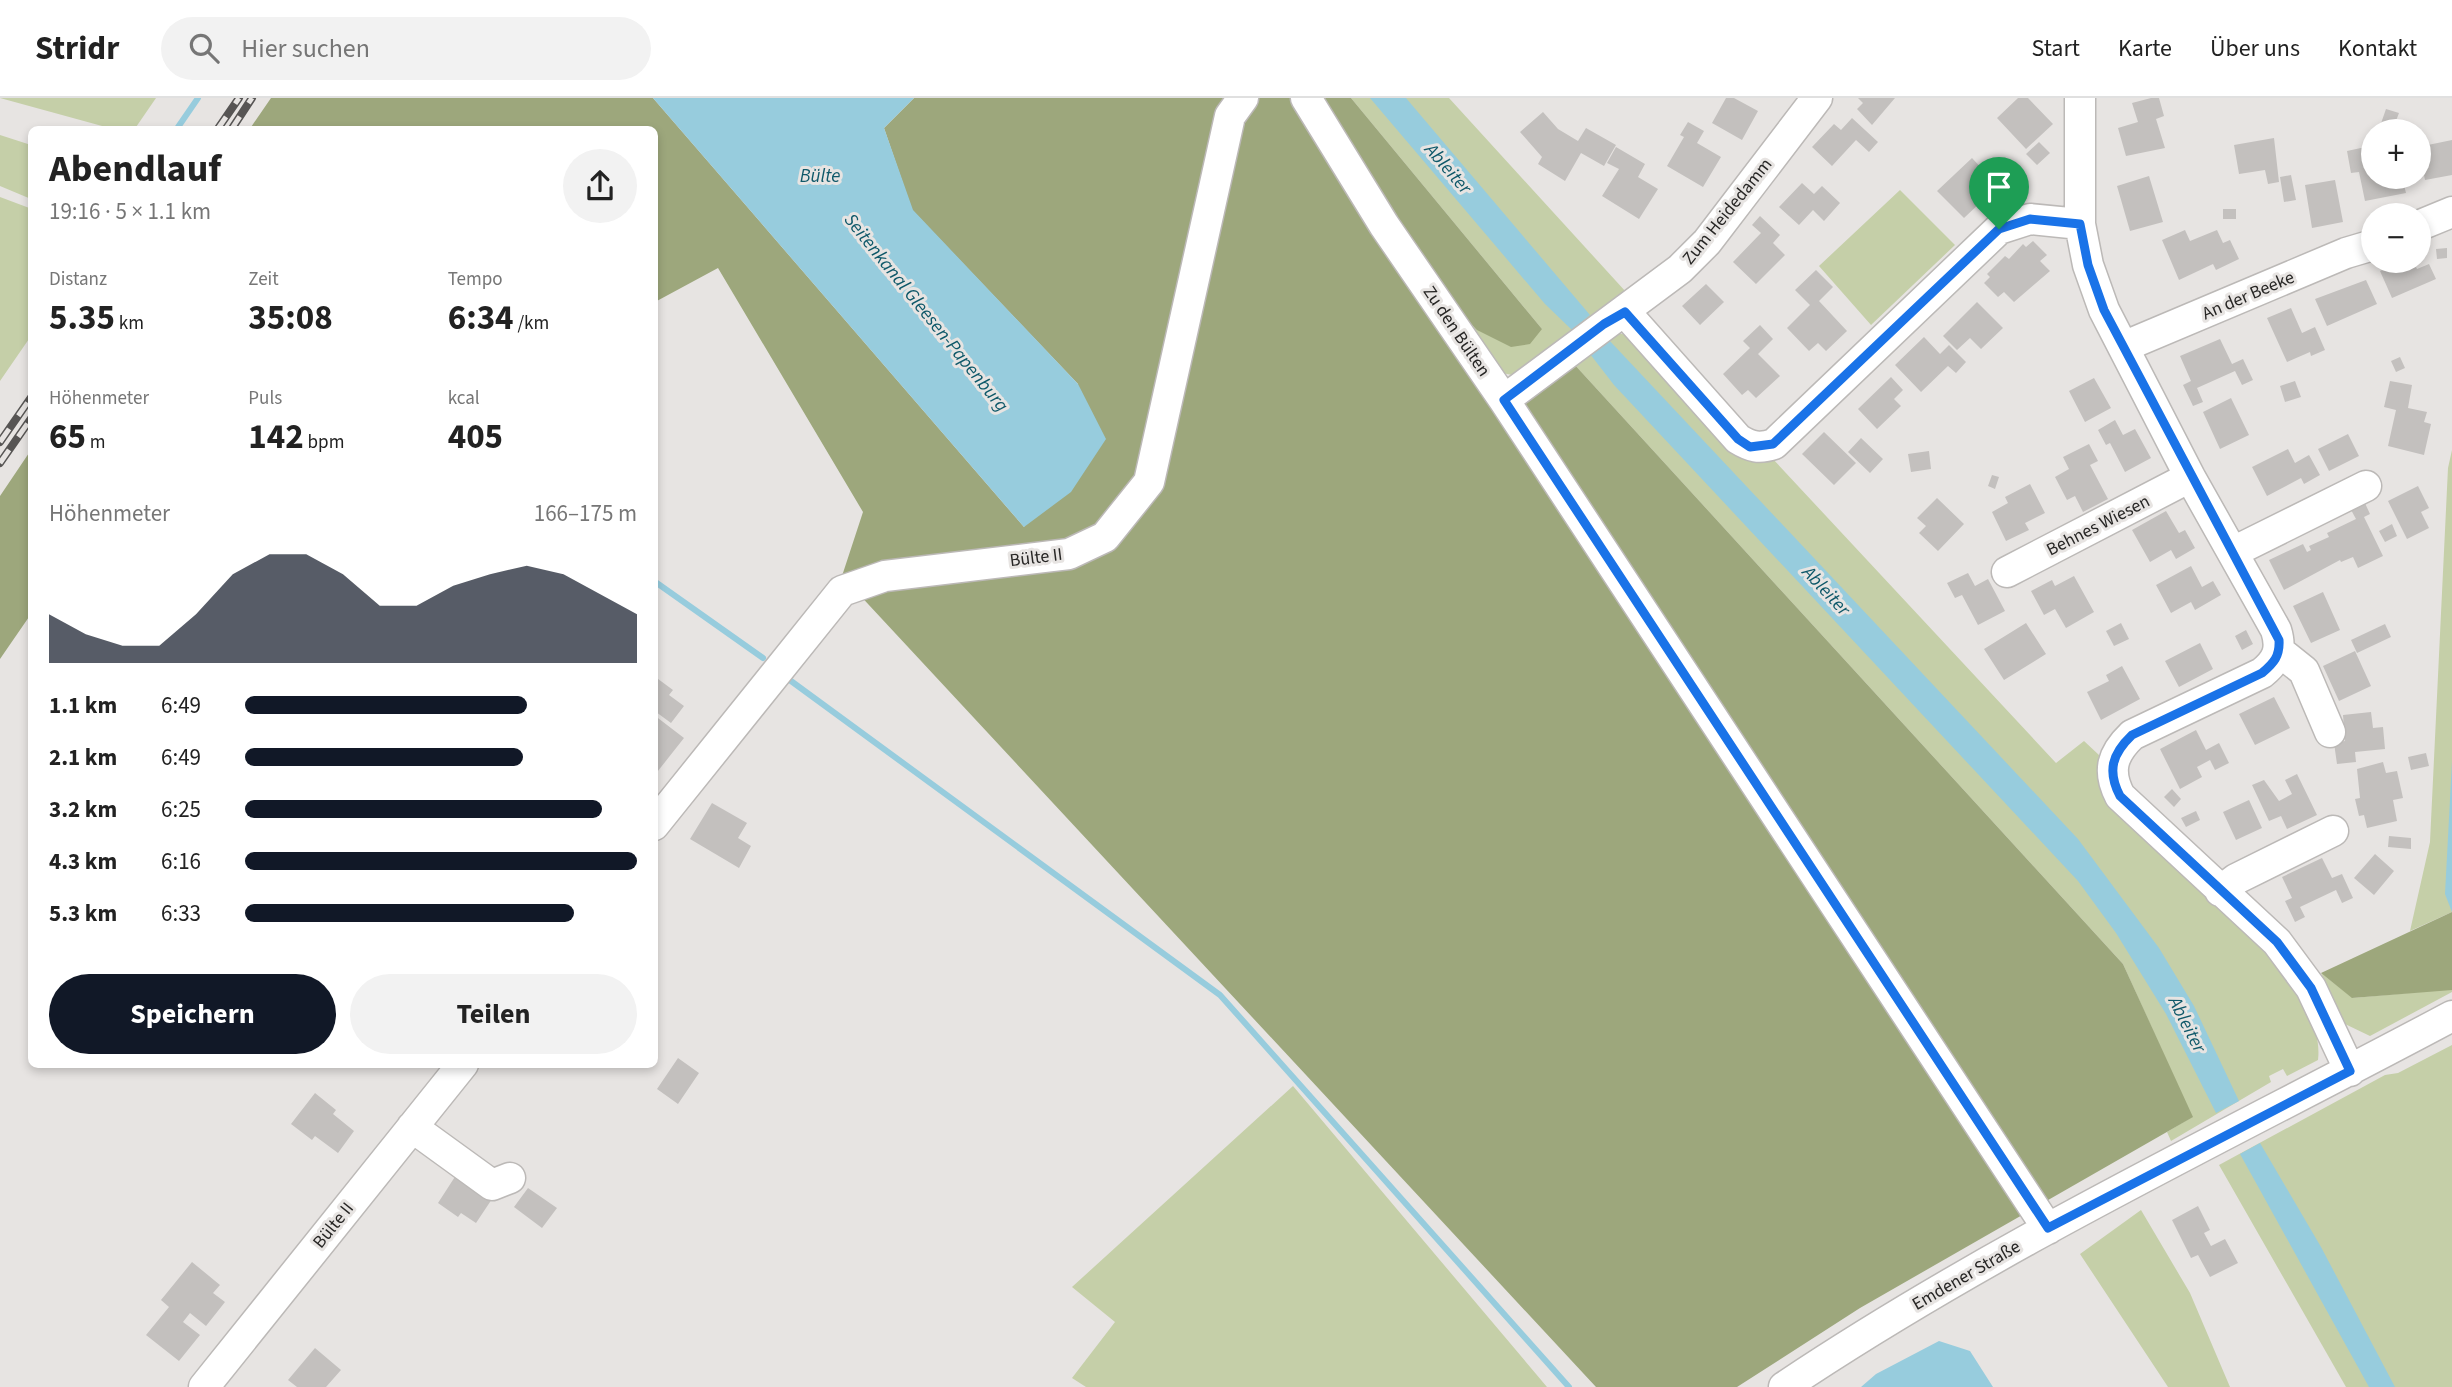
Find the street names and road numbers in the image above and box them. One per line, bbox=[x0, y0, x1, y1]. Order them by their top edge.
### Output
street label: Zum Heidedamm bbox=[1677, 153, 1778, 270]
street label: An der Beeke bbox=[2198, 265, 2298, 326]
street label: Zu den Bülten bbox=[1417, 281, 1496, 382]
street label: Behnes Wiesen bbox=[2042, 489, 2154, 562]
street label: Bülte II bbox=[1008, 542, 1064, 573]
street label: Bülte II bbox=[307, 1197, 360, 1254]
street label: Emdener Straße bbox=[1907, 1234, 2025, 1317]

